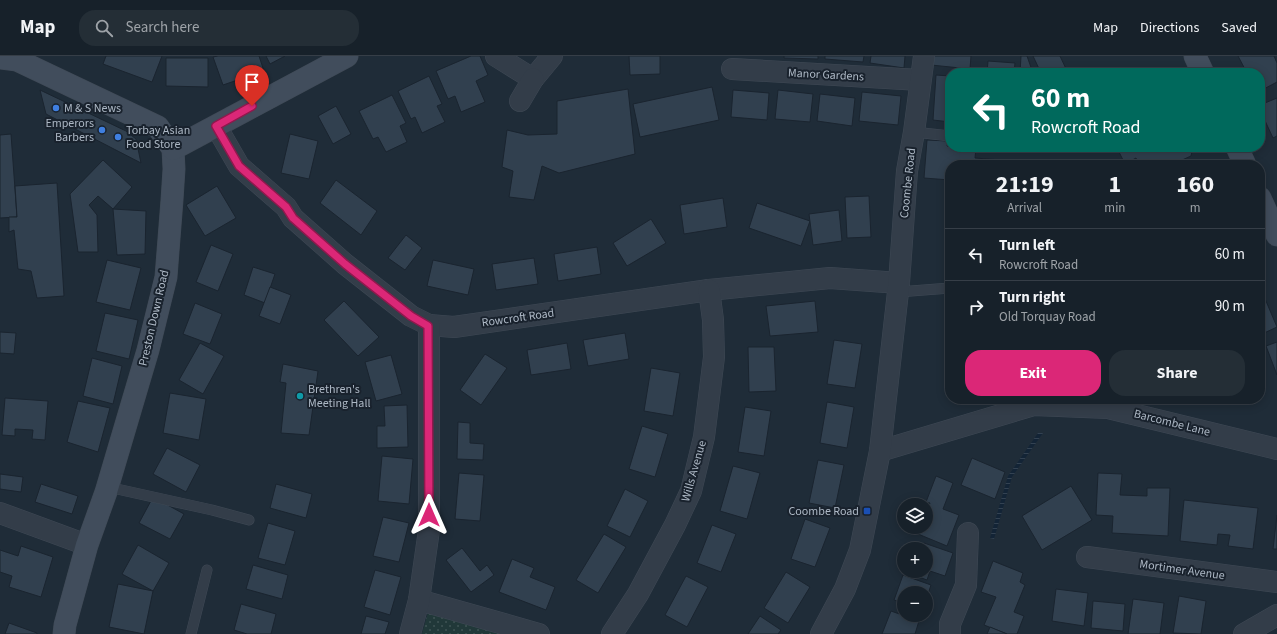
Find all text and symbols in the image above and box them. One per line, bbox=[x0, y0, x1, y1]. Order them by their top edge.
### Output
search box bbox=[79, 10, 359, 46]
text: Map bbox=[20, 14, 55, 41]
icon: search bbox=[93, 17, 115, 39]
text: Search here bbox=[125, 17, 199, 38]
text: Map bbox=[1093, 18, 1118, 38]
text: Directions bbox=[1140, 18, 1199, 38]
text: Saved bbox=[1221, 18, 1257, 38]
pin bbox=[235, 65, 269, 106]
street label: Manor Gardens bbox=[788, 65, 864, 85]
icon: arrive bbox=[241, 71, 263, 93]
text: 60 m bbox=[1031, 78, 1090, 118]
icon: left bbox=[965, 84, 1017, 136]
place label: M & S News bbox=[64, 100, 121, 117]
marker: M & S News bbox=[51, 103, 61, 113]
place label: Emperors Barbers bbox=[45, 115, 94, 146]
text: Rowcroft Road bbox=[1031, 115, 1141, 140]
place label: Torbay Asian Food Store bbox=[126, 122, 190, 153]
marker: Emperors Barbers bbox=[97, 125, 107, 135]
marker: Torbay Asian Food Store bbox=[113, 132, 123, 142]
street label: Coombe Road bbox=[896, 147, 920, 219]
text: 21:19 bbox=[996, 167, 1054, 202]
text: 1 bbox=[1109, 167, 1121, 202]
text: 160 bbox=[1176, 167, 1214, 202]
text: Arrival bbox=[1007, 199, 1042, 217]
text: min bbox=[1104, 199, 1125, 217]
text: m bbox=[1190, 199, 1201, 217]
text: Turn left bbox=[999, 235, 1055, 256]
icon: left bbox=[965, 244, 987, 266]
text: 60 m bbox=[1215, 244, 1245, 265]
text: Rowcroft Road bbox=[999, 256, 1078, 274]
street label: Preston Down Road bbox=[135, 268, 173, 368]
text: Turn right bbox=[999, 287, 1065, 308]
icon: right bbox=[965, 296, 987, 318]
text: 90 m bbox=[1215, 296, 1245, 317]
street label: Rowcroft Road bbox=[481, 305, 555, 331]
text: Old Torquay Road bbox=[999, 308, 1096, 326]
button: Exit bbox=[965, 350, 1101, 396]
button: Share bbox=[1109, 350, 1245, 396]
place label: Brethren's Meeting Hall bbox=[308, 381, 371, 412]
marker: Brethren's Meeting Hall bbox=[295, 391, 305, 401]
street label: Barcombe Lane bbox=[1132, 405, 1212, 441]
street label: Wills Avenue bbox=[677, 438, 711, 504]
position arrow bbox=[408, 494, 450, 536]
map controls bbox=[897, 498, 933, 622]
button: layers bbox=[897, 498, 933, 534]
place label: Coombe Road bbox=[788, 503, 859, 520]
marker: Coombe Road bbox=[862, 506, 872, 516]
button: + bbox=[897, 542, 933, 578]
street label: Mortimer Avenue bbox=[1138, 556, 1226, 584]
button: − bbox=[897, 586, 933, 622]

